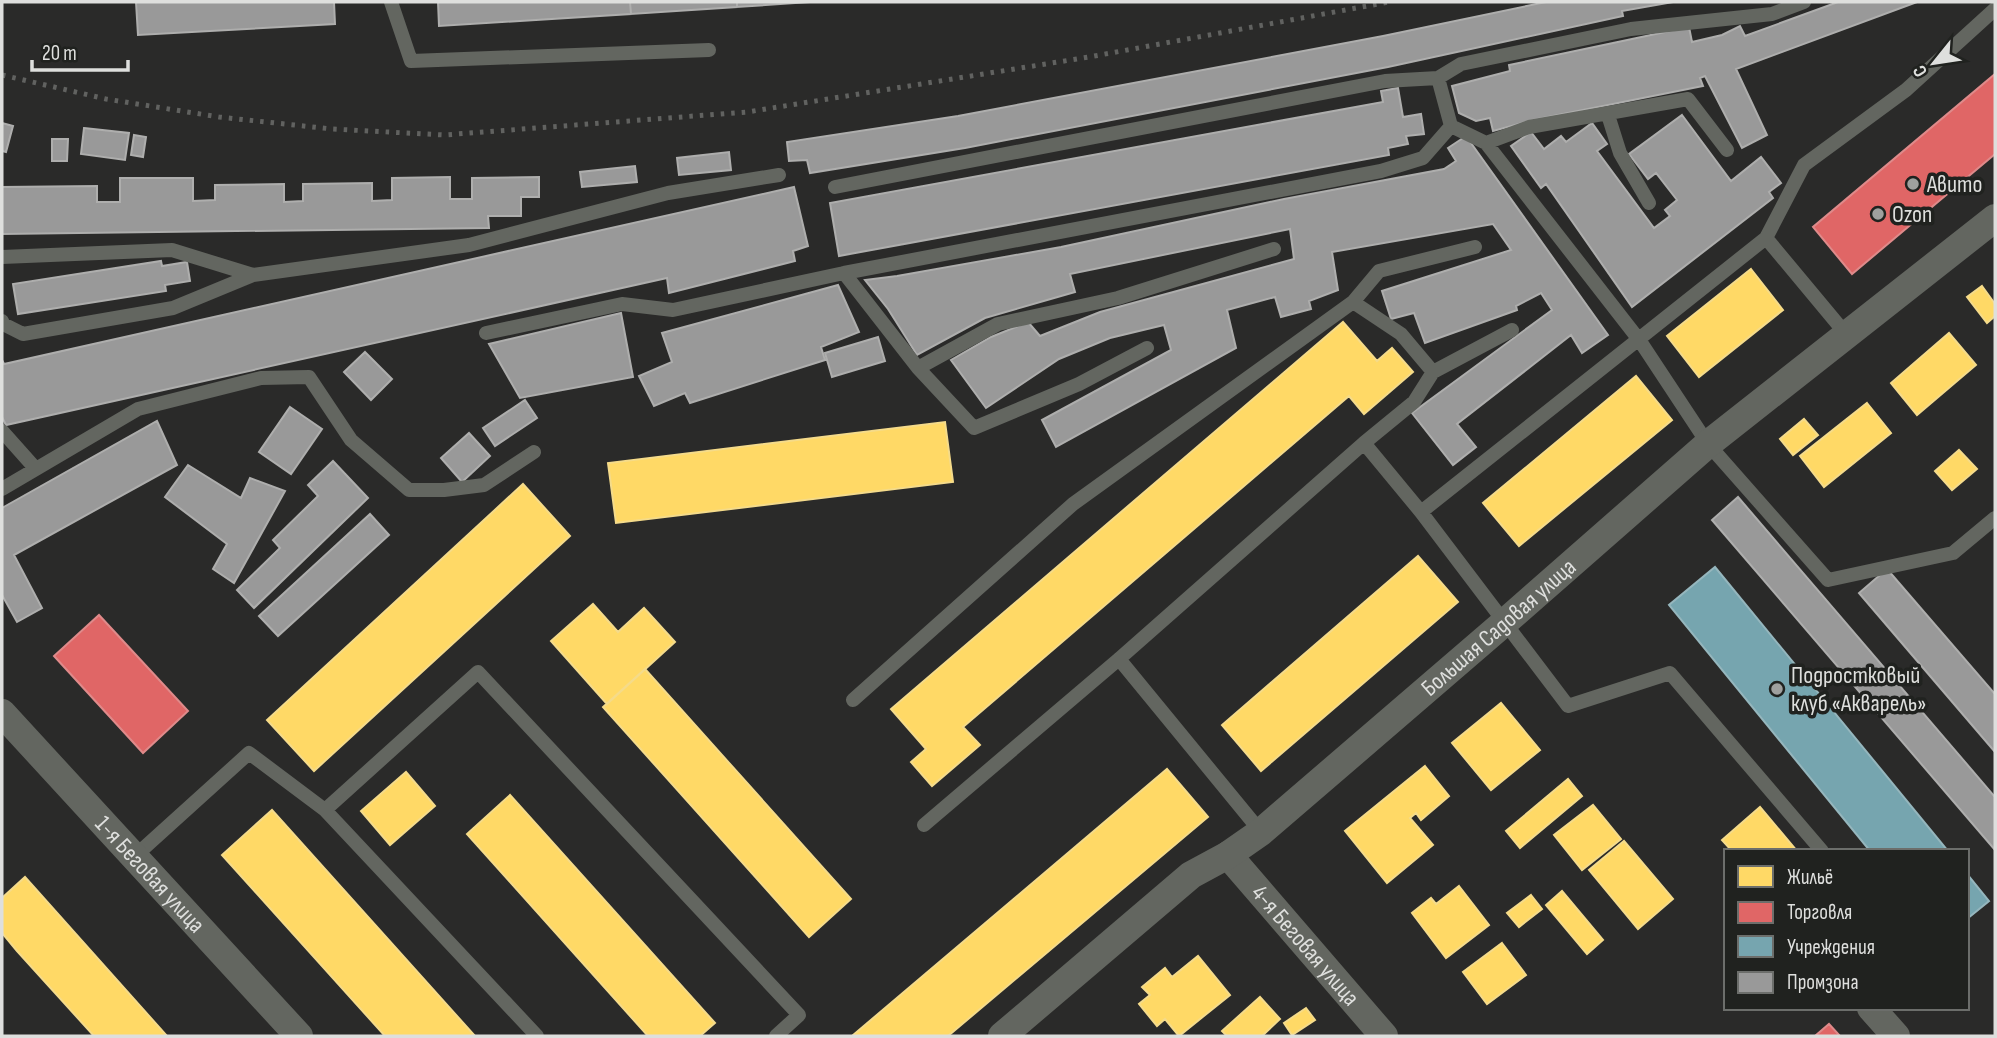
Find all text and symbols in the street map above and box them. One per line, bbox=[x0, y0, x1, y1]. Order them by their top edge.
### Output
scale bar bbox=[32, 28, 128, 72]
north arrow bbox=[1899, 28, 1969, 98]
text: 20 m bbox=[42, 41, 77, 66]
text: С bbox=[1908, 61, 1933, 81]
place label: Авито bbox=[1926, 170, 1982, 199]
marker: Авито bbox=[1905, 176, 1921, 192]
place label: Ozon bbox=[1892, 200, 1932, 229]
marker: Ozon bbox=[1870, 206, 1886, 222]
street label: Большая Садовая улица bbox=[1415, 553, 1582, 703]
place label: Подростковый клуб «Акварель» bbox=[1791, 661, 1926, 718]
marker: Подростковый клуб «Акварель» bbox=[1769, 681, 1785, 697]
street label: 1-я Беговая улица bbox=[89, 810, 211, 939]
legend bbox=[1724, 849, 1969, 1010]
text: Жильё bbox=[1787, 865, 1833, 890]
street label: 4-я Беговая улица bbox=[1245, 879, 1365, 1012]
text: Торговля bbox=[1787, 900, 1852, 925]
text: Учреждения bbox=[1787, 935, 1875, 960]
text: Промзона bbox=[1787, 970, 1858, 995]

